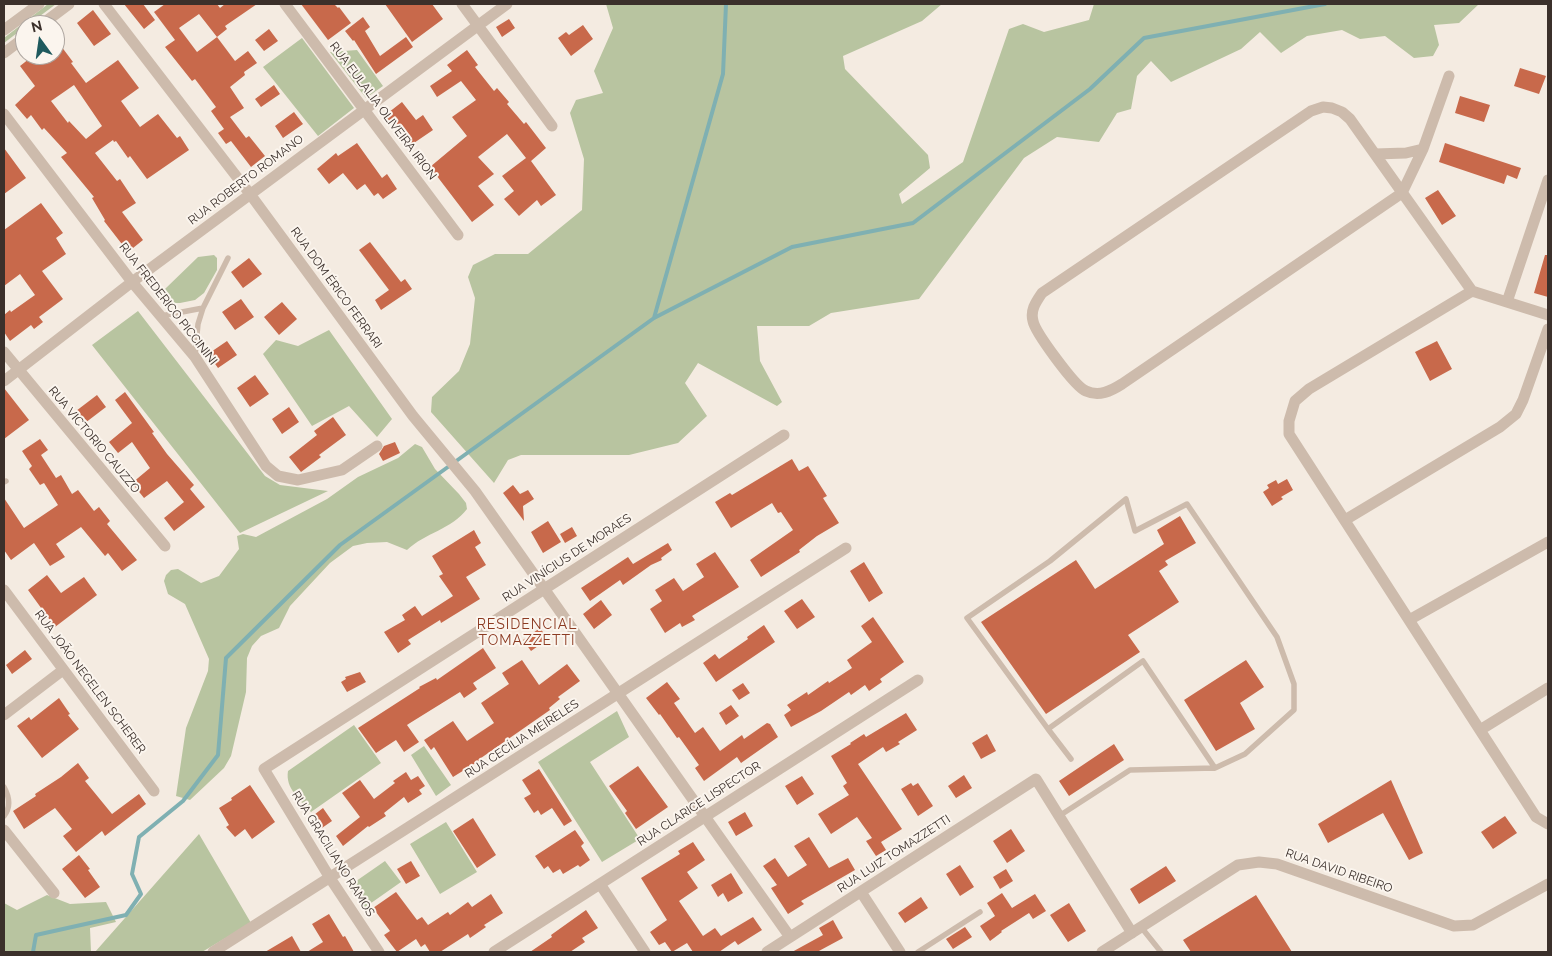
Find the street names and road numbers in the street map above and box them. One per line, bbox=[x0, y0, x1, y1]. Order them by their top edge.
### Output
street label: RUA EULALIA OLIVEIRA IRION bbox=[326, 39, 440, 183]
street label: RUA ROBERTO ROMANO bbox=[186, 132, 306, 228]
street label: RUA DOM ÉRICO FERRARI bbox=[287, 225, 385, 351]
street label: RUA FREDERICO PICCININI bbox=[116, 240, 220, 368]
street label: RUA VICTORIO CAUZZO bbox=[45, 384, 143, 496]
street label: RUA VINÍCIUS DE MORAES bbox=[500, 511, 634, 605]
street label: RUA JOÃO NEGELEN SCHERER bbox=[31, 608, 149, 756]
street label: RUA CECÍLIA MEIRELES bbox=[462, 697, 582, 781]
street label: RUA CLARICE LISPECTOR bbox=[635, 759, 763, 849]
street label: RUA GRACILIANO RAMOS bbox=[288, 789, 378, 919]
street label: RUA LUIZ TOMAZZETTI bbox=[835, 812, 953, 896]
street label: RUA DAVID RIBEIRO bbox=[1284, 846, 1394, 896]

